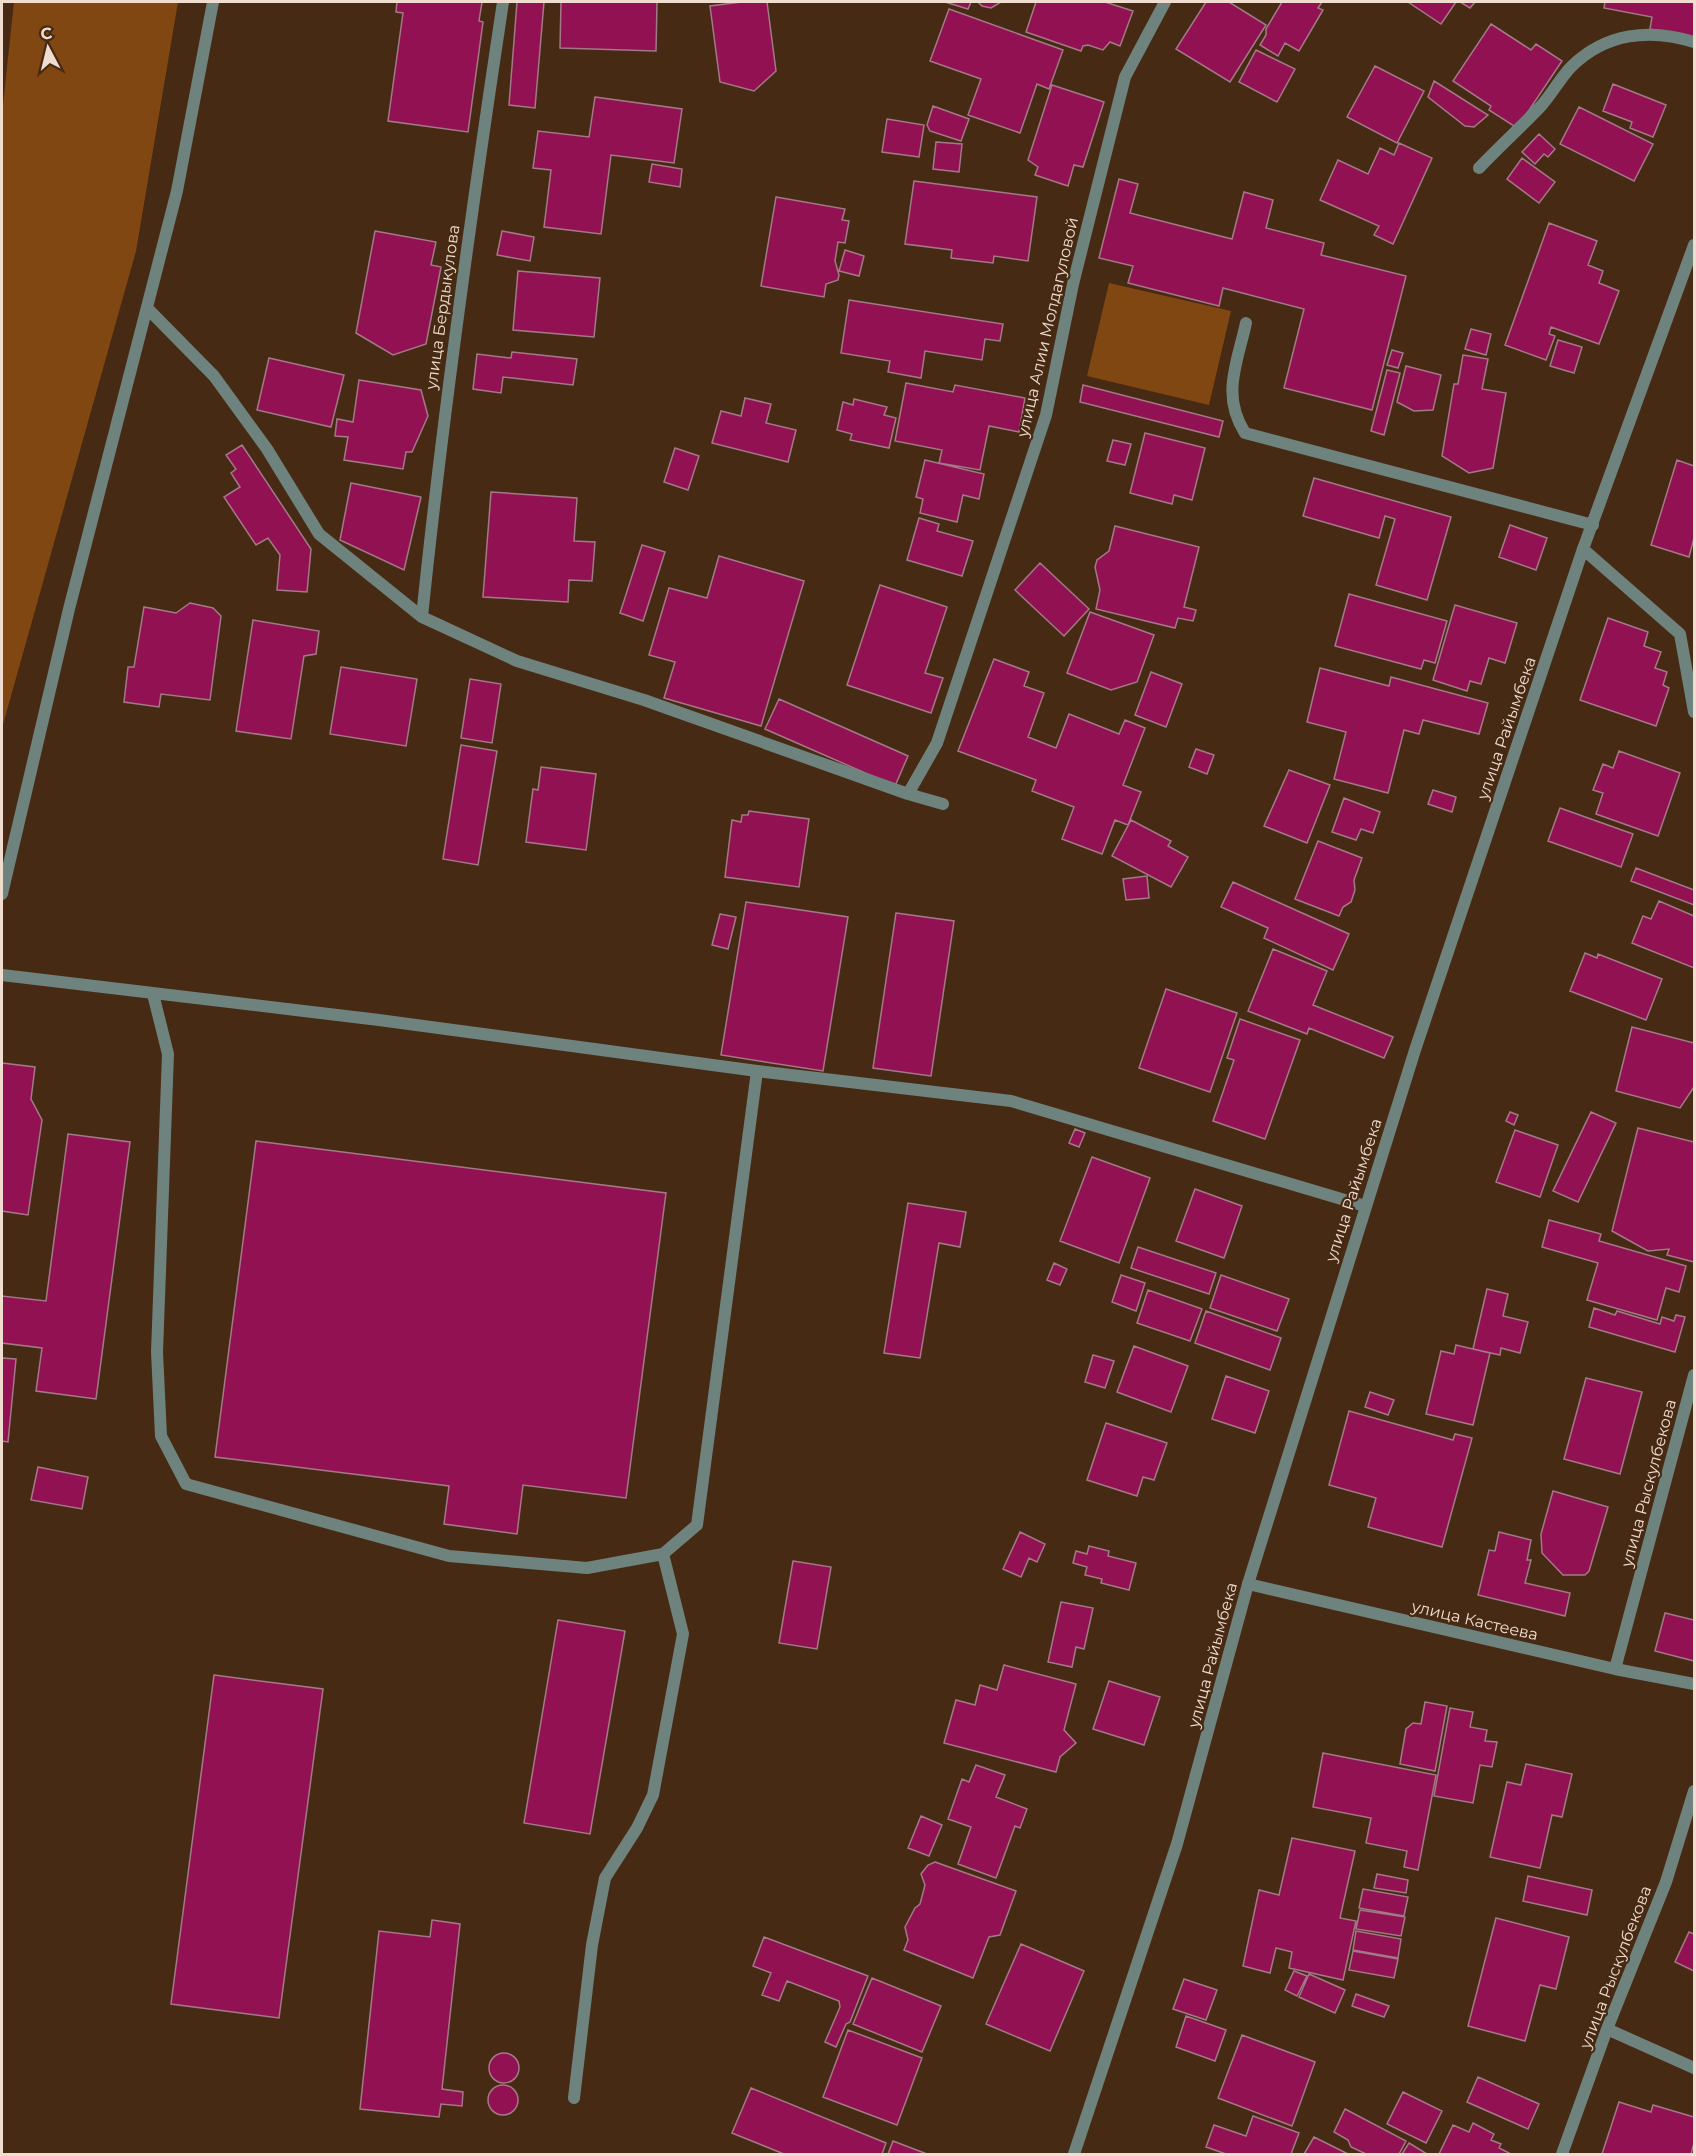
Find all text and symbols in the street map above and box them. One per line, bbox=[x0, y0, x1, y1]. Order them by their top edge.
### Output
north arrow bbox=[18, 18, 78, 78]
text: С bbox=[39, 23, 54, 44]
street label: улица Алии Молдагуловой bbox=[1013, 215, 1082, 440]
street label: улица Бердыкулова bbox=[421, 223, 463, 392]
street label: улица Райымбека bbox=[1473, 654, 1540, 803]
street label: улица Райымбека bbox=[1321, 1116, 1386, 1265]
street label: улица Рыскулбекова bbox=[1617, 1397, 1680, 1570]
street label: улица Райымбека bbox=[1184, 1580, 1241, 1731]
street label: улица Кастеева bbox=[1409, 1596, 1540, 1644]
street label: улица Рыскулбекова bbox=[1575, 1883, 1655, 2052]

